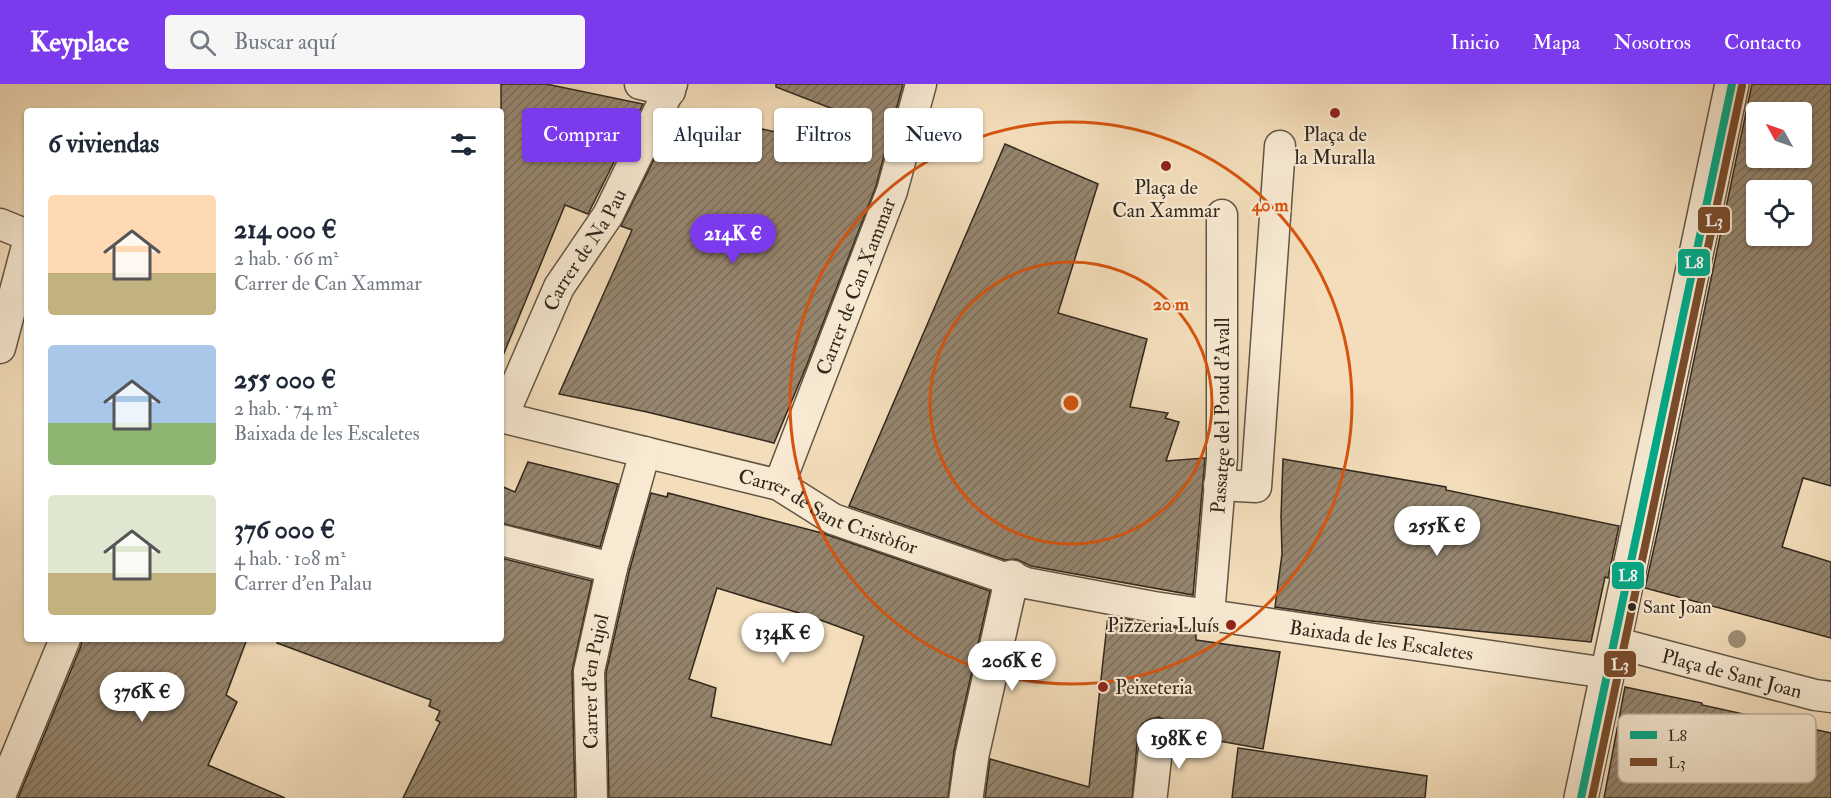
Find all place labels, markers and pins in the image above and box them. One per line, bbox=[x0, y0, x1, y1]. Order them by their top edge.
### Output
marker: Plaça de la Muralla bbox=[1328, 106, 1342, 120]
place label: Plaça de la Muralla bbox=[1294, 122, 1376, 170]
marker: Plaça de Can Xammar bbox=[1159, 159, 1173, 173]
place label: Plaça de Can Xammar bbox=[1112, 175, 1220, 223]
pin: 214K € bbox=[684, 214, 782, 265]
centre of rings bbox=[1061, 393, 1081, 413]
pin: 255K € bbox=[1388, 506, 1486, 557]
place label: Sant Joan bbox=[1643, 596, 1712, 619]
marker: Sant Joan bbox=[1626, 601, 1638, 613]
pin: 134K € bbox=[734, 613, 832, 664]
place label: Pizzeria Lluís bbox=[1107, 613, 1219, 638]
marker: Pizzeria Lluís bbox=[1224, 618, 1238, 632]
pin: 206K € bbox=[963, 641, 1061, 692]
pin: 376K € bbox=[93, 672, 191, 723]
place label: Peixeteria bbox=[1115, 675, 1194, 700]
marker: Peixeteria bbox=[1096, 680, 1110, 694]
pin: 198K € bbox=[1130, 719, 1228, 770]

